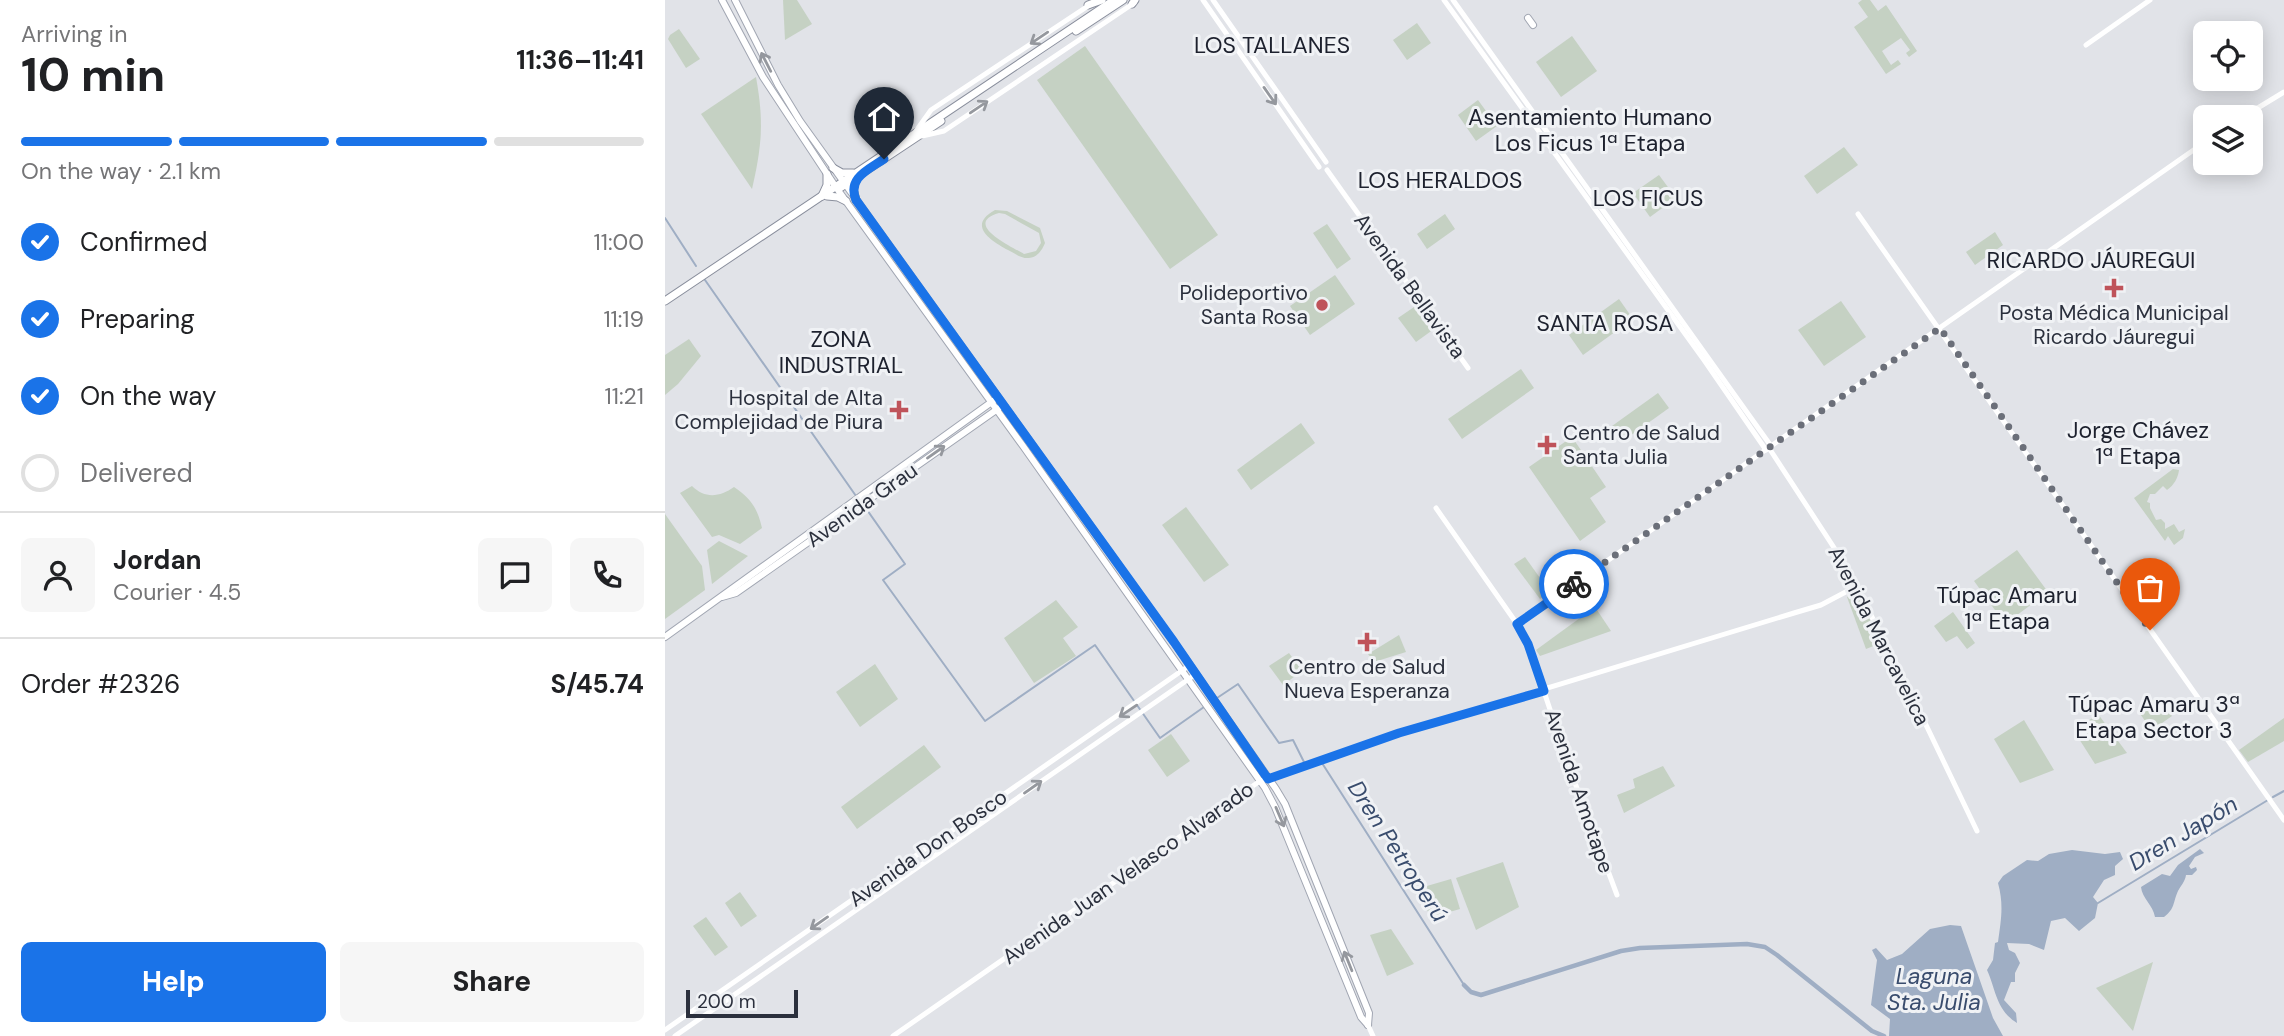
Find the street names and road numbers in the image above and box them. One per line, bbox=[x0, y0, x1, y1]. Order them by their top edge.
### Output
street label: Avenida Bellavista bbox=[1348, 208, 1472, 364]
street label: Avenida Grau bbox=[801, 456, 923, 554]
street label: Avenida Marcavelica bbox=[1822, 542, 1936, 730]
street label: Avenida Amotape bbox=[1538, 705, 1620, 877]
street label: Avenida Juan Velasco Alvarado bbox=[997, 775, 1259, 971]
street label: Avenida Don Bosco bbox=[843, 783, 1013, 913]

